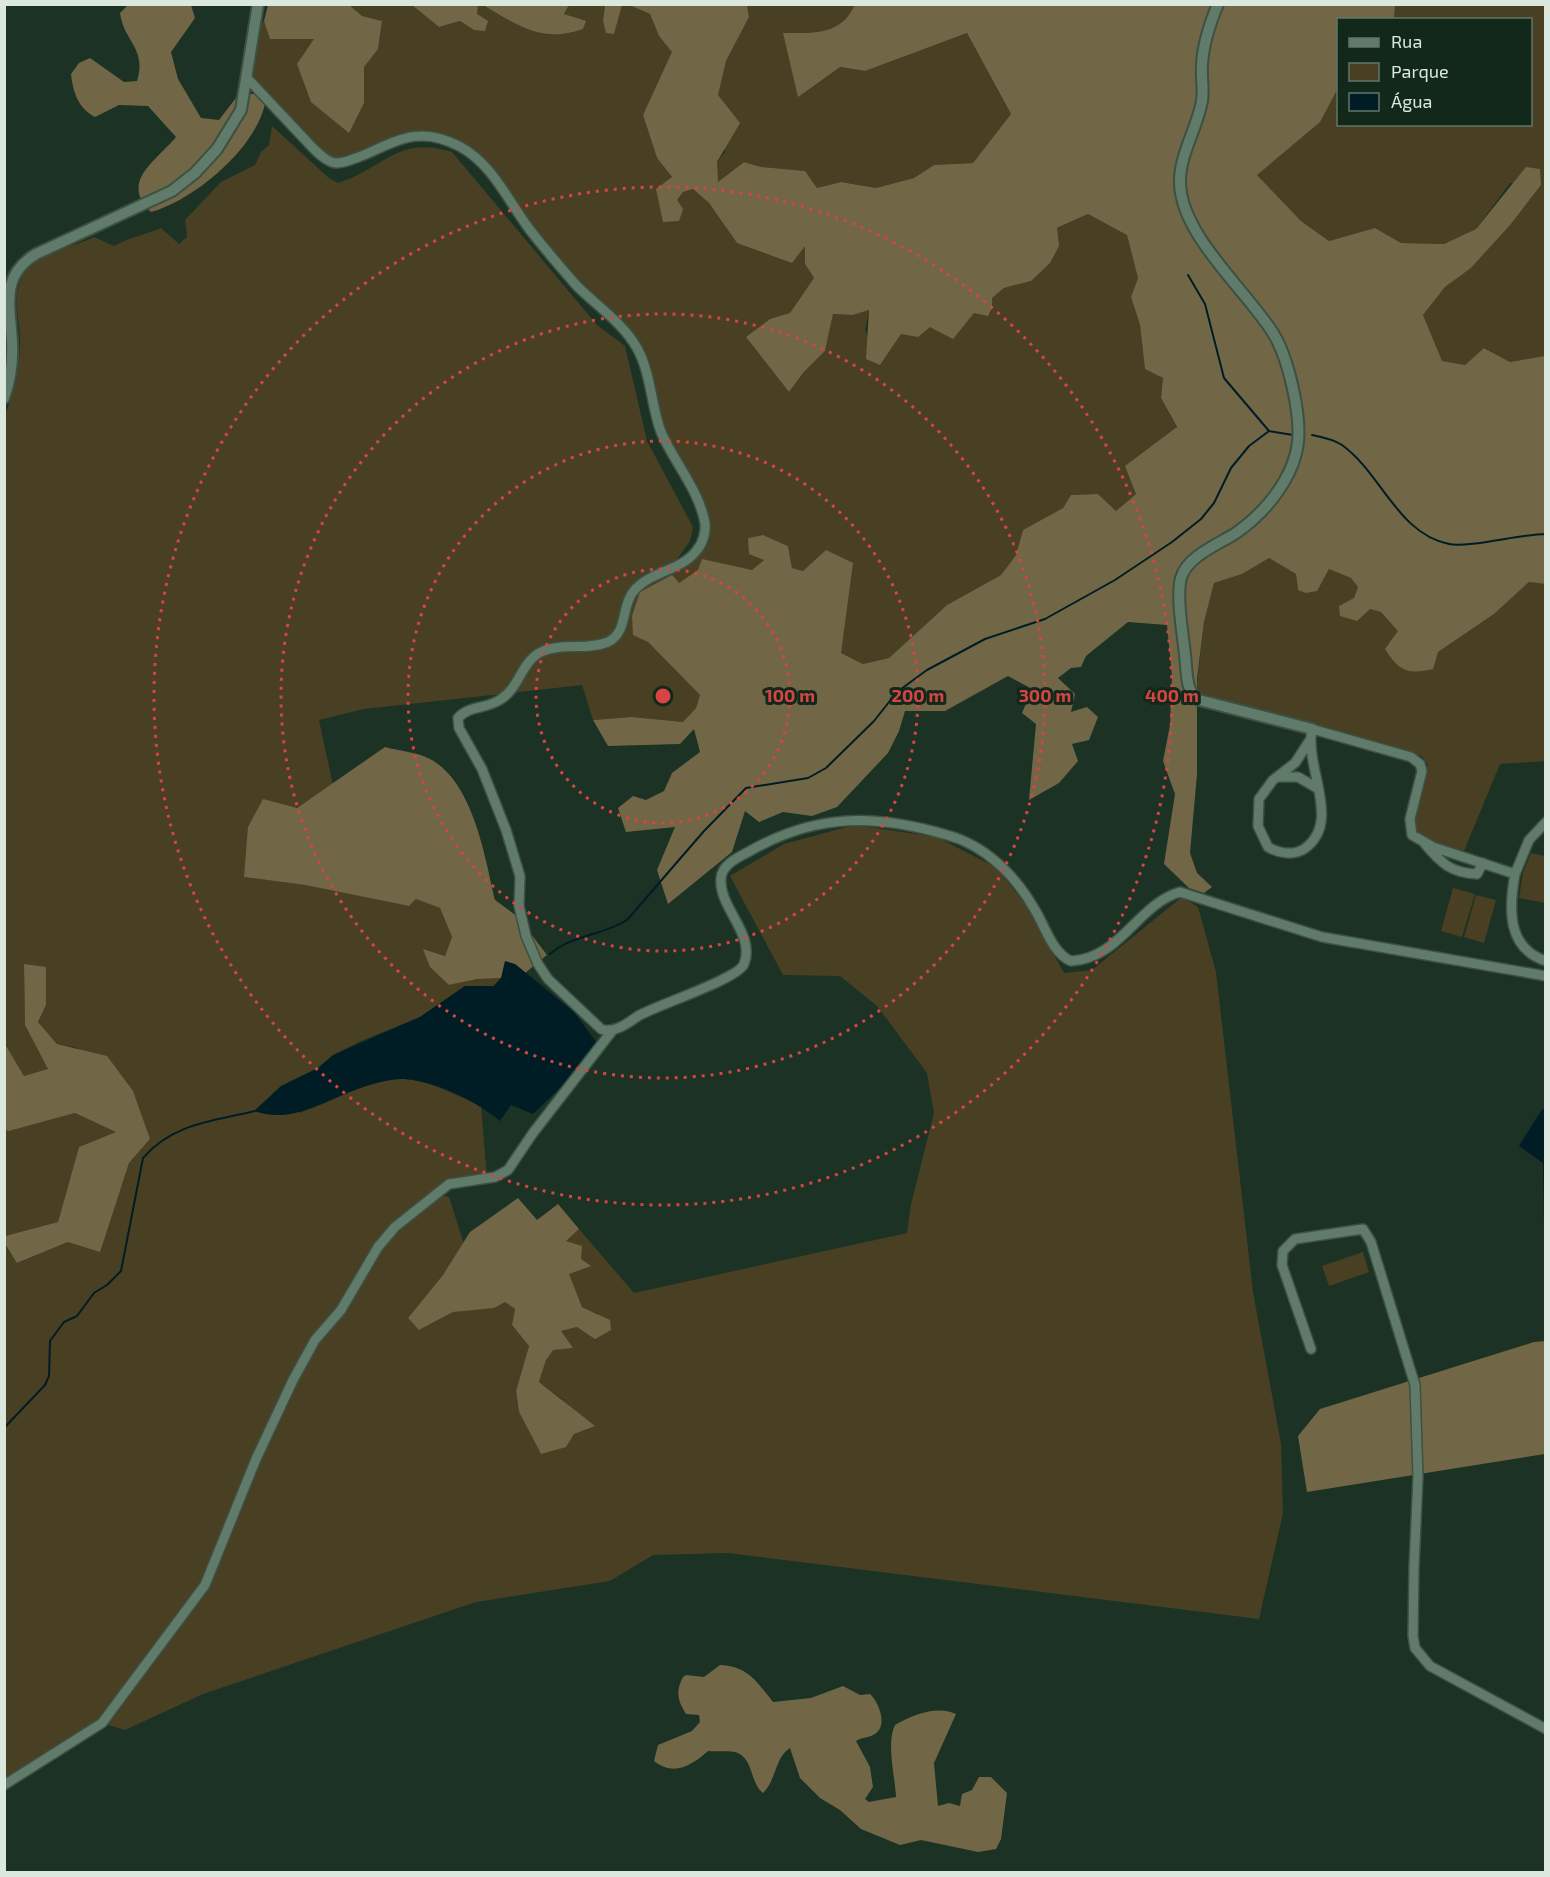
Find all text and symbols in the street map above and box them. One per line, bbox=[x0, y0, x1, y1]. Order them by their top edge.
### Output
legend bbox=[1337, 18, 1532, 126]
text: Rua bbox=[1391, 30, 1422, 52]
text: Parque bbox=[1391, 60, 1449, 82]
text: Água bbox=[1391, 90, 1432, 112]
text: 100 m bbox=[765, 684, 815, 706]
text: 200 m bbox=[892, 684, 944, 706]
text: 300 m bbox=[1019, 684, 1071, 706]
text: 400 m bbox=[1145, 684, 1199, 706]
centre of rings bbox=[653, 686, 673, 706]

